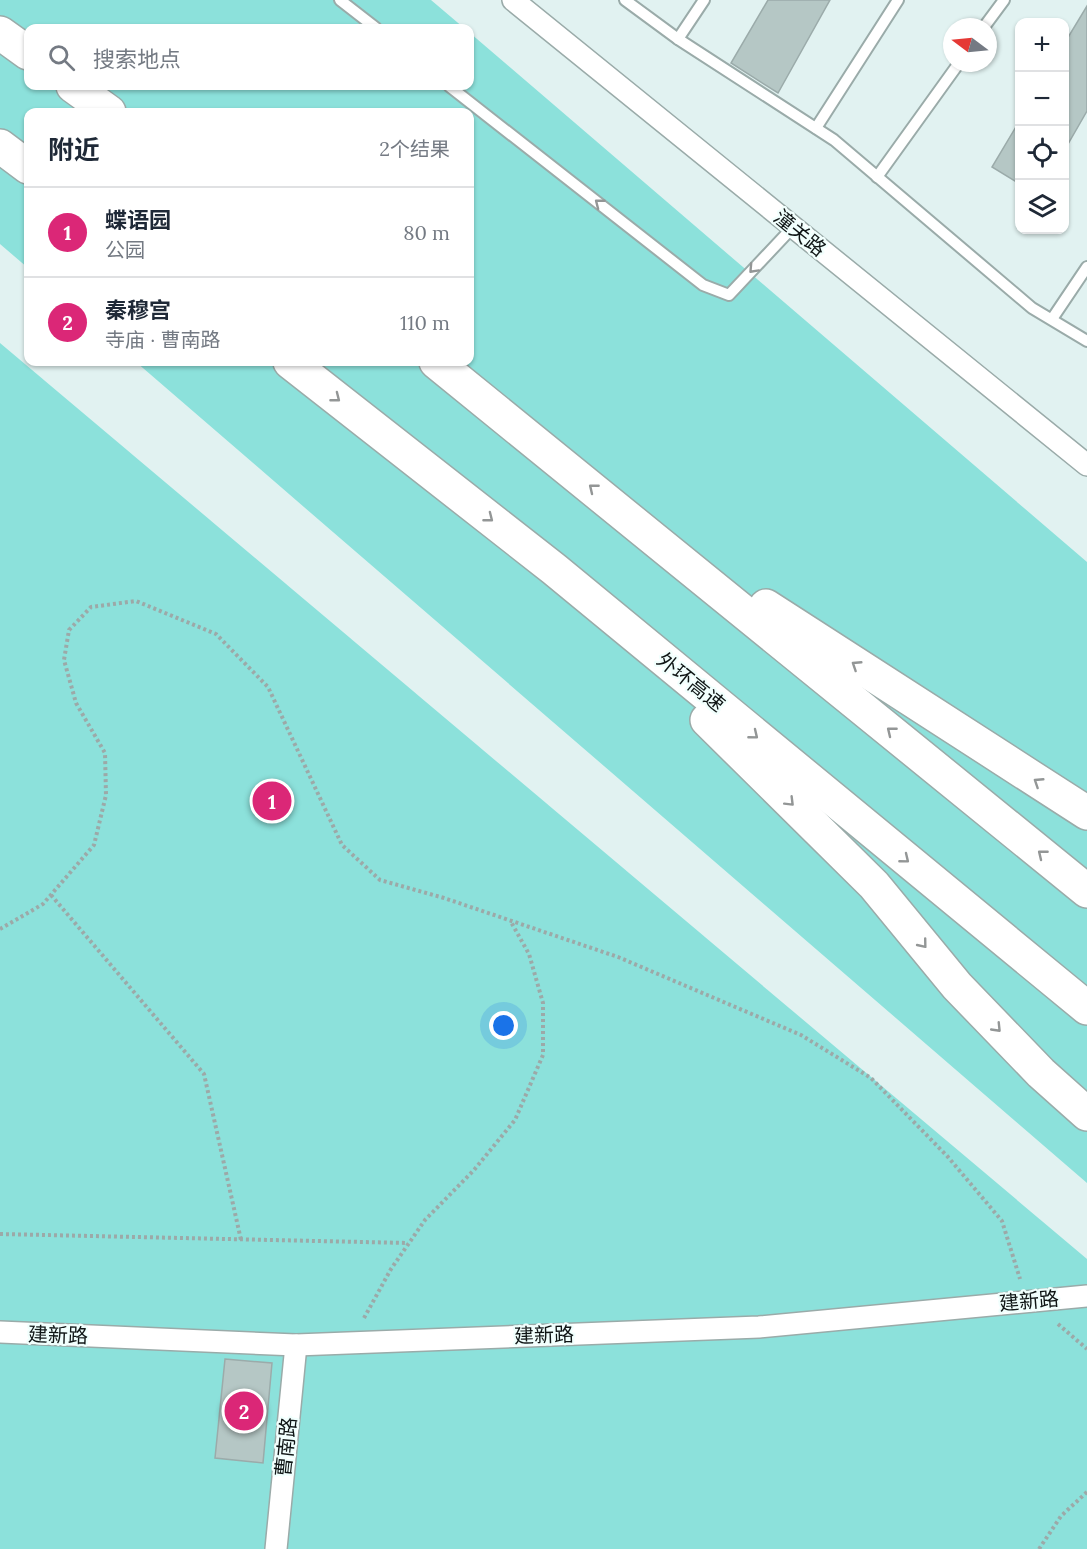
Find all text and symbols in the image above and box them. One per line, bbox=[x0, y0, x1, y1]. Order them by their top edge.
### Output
north arrow bbox=[943, 18, 997, 72]
map controls bbox=[1015, 18, 1069, 234]
button: + bbox=[1015, 18, 1069, 72]
search box bbox=[24, 24, 474, 90]
icon: search bbox=[45, 41, 78, 74]
text: 搜索地点 bbox=[93, 45, 181, 73]
button: − bbox=[1015, 72, 1069, 126]
button: locate bbox=[1015, 126, 1069, 180]
text: 附近 bbox=[48, 133, 100, 166]
text: 2个结果 bbox=[379, 136, 450, 161]
button: layers bbox=[1015, 180, 1069, 234]
one-way arrow bbox=[595, 200, 606, 211]
street label: 潼关路 bbox=[769, 204, 831, 261]
text: 蝶语园 bbox=[105, 206, 171, 234]
text: 1 bbox=[63, 220, 72, 245]
text: 80 m bbox=[403, 220, 450, 245]
text: 公园 bbox=[105, 237, 145, 262]
one-way arrow bbox=[749, 263, 760, 273]
text: 秦穆宫 bbox=[105, 296, 171, 324]
text: 2 bbox=[62, 310, 73, 335]
text: 110 m bbox=[400, 310, 450, 335]
text: 寺庙 · 曹南路 bbox=[105, 327, 221, 352]
one-way arrow bbox=[329, 390, 340, 401]
one-way arrow bbox=[589, 485, 600, 496]
one-way arrow bbox=[483, 511, 494, 522]
street label: 外环高速 bbox=[652, 647, 730, 716]
one-way arrow bbox=[852, 661, 863, 672]
one-way arrow bbox=[748, 727, 759, 738]
one-way arrow bbox=[887, 727, 898, 738]
pin: 1 bbox=[252, 778, 292, 824]
one-way arrow bbox=[1034, 778, 1045, 789]
one-way arrow bbox=[783, 795, 793, 806]
one-way arrow bbox=[898, 851, 909, 862]
one-way arrow bbox=[1038, 851, 1049, 862]
one-way arrow bbox=[915, 937, 926, 948]
your location bbox=[489, 1011, 518, 1040]
one-way arrow bbox=[990, 1020, 1001, 1031]
street label: 建新路 bbox=[998, 1285, 1060, 1316]
street label: 建新路 bbox=[28, 1321, 88, 1348]
street label: 建新路 bbox=[514, 1321, 574, 1348]
pin: 2 bbox=[224, 1388, 264, 1434]
street label: 曹南路 bbox=[270, 1416, 301, 1478]

